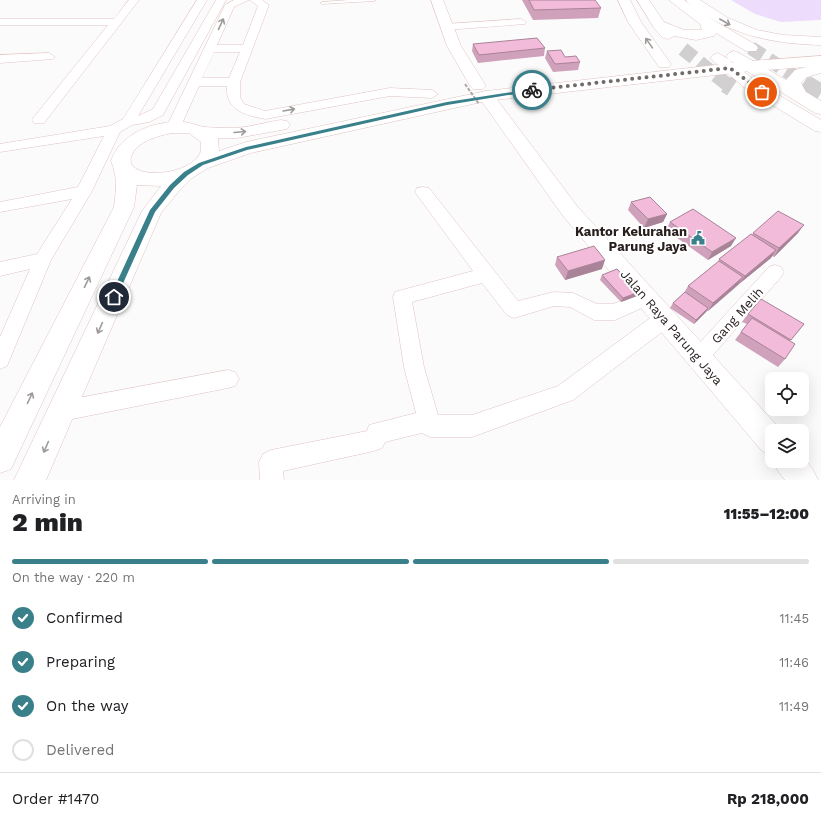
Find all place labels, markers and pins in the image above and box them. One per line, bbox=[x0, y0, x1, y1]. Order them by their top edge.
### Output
pin bbox=[745, 75, 779, 109]
place label: Kantor Kelurahan Parung Jaya bbox=[575, 224, 687, 254]
public building icon: Kantor Kelurahan Parung Jaya bbox=[690, 230, 706, 246]
pin bbox=[97, 280, 131, 314]

